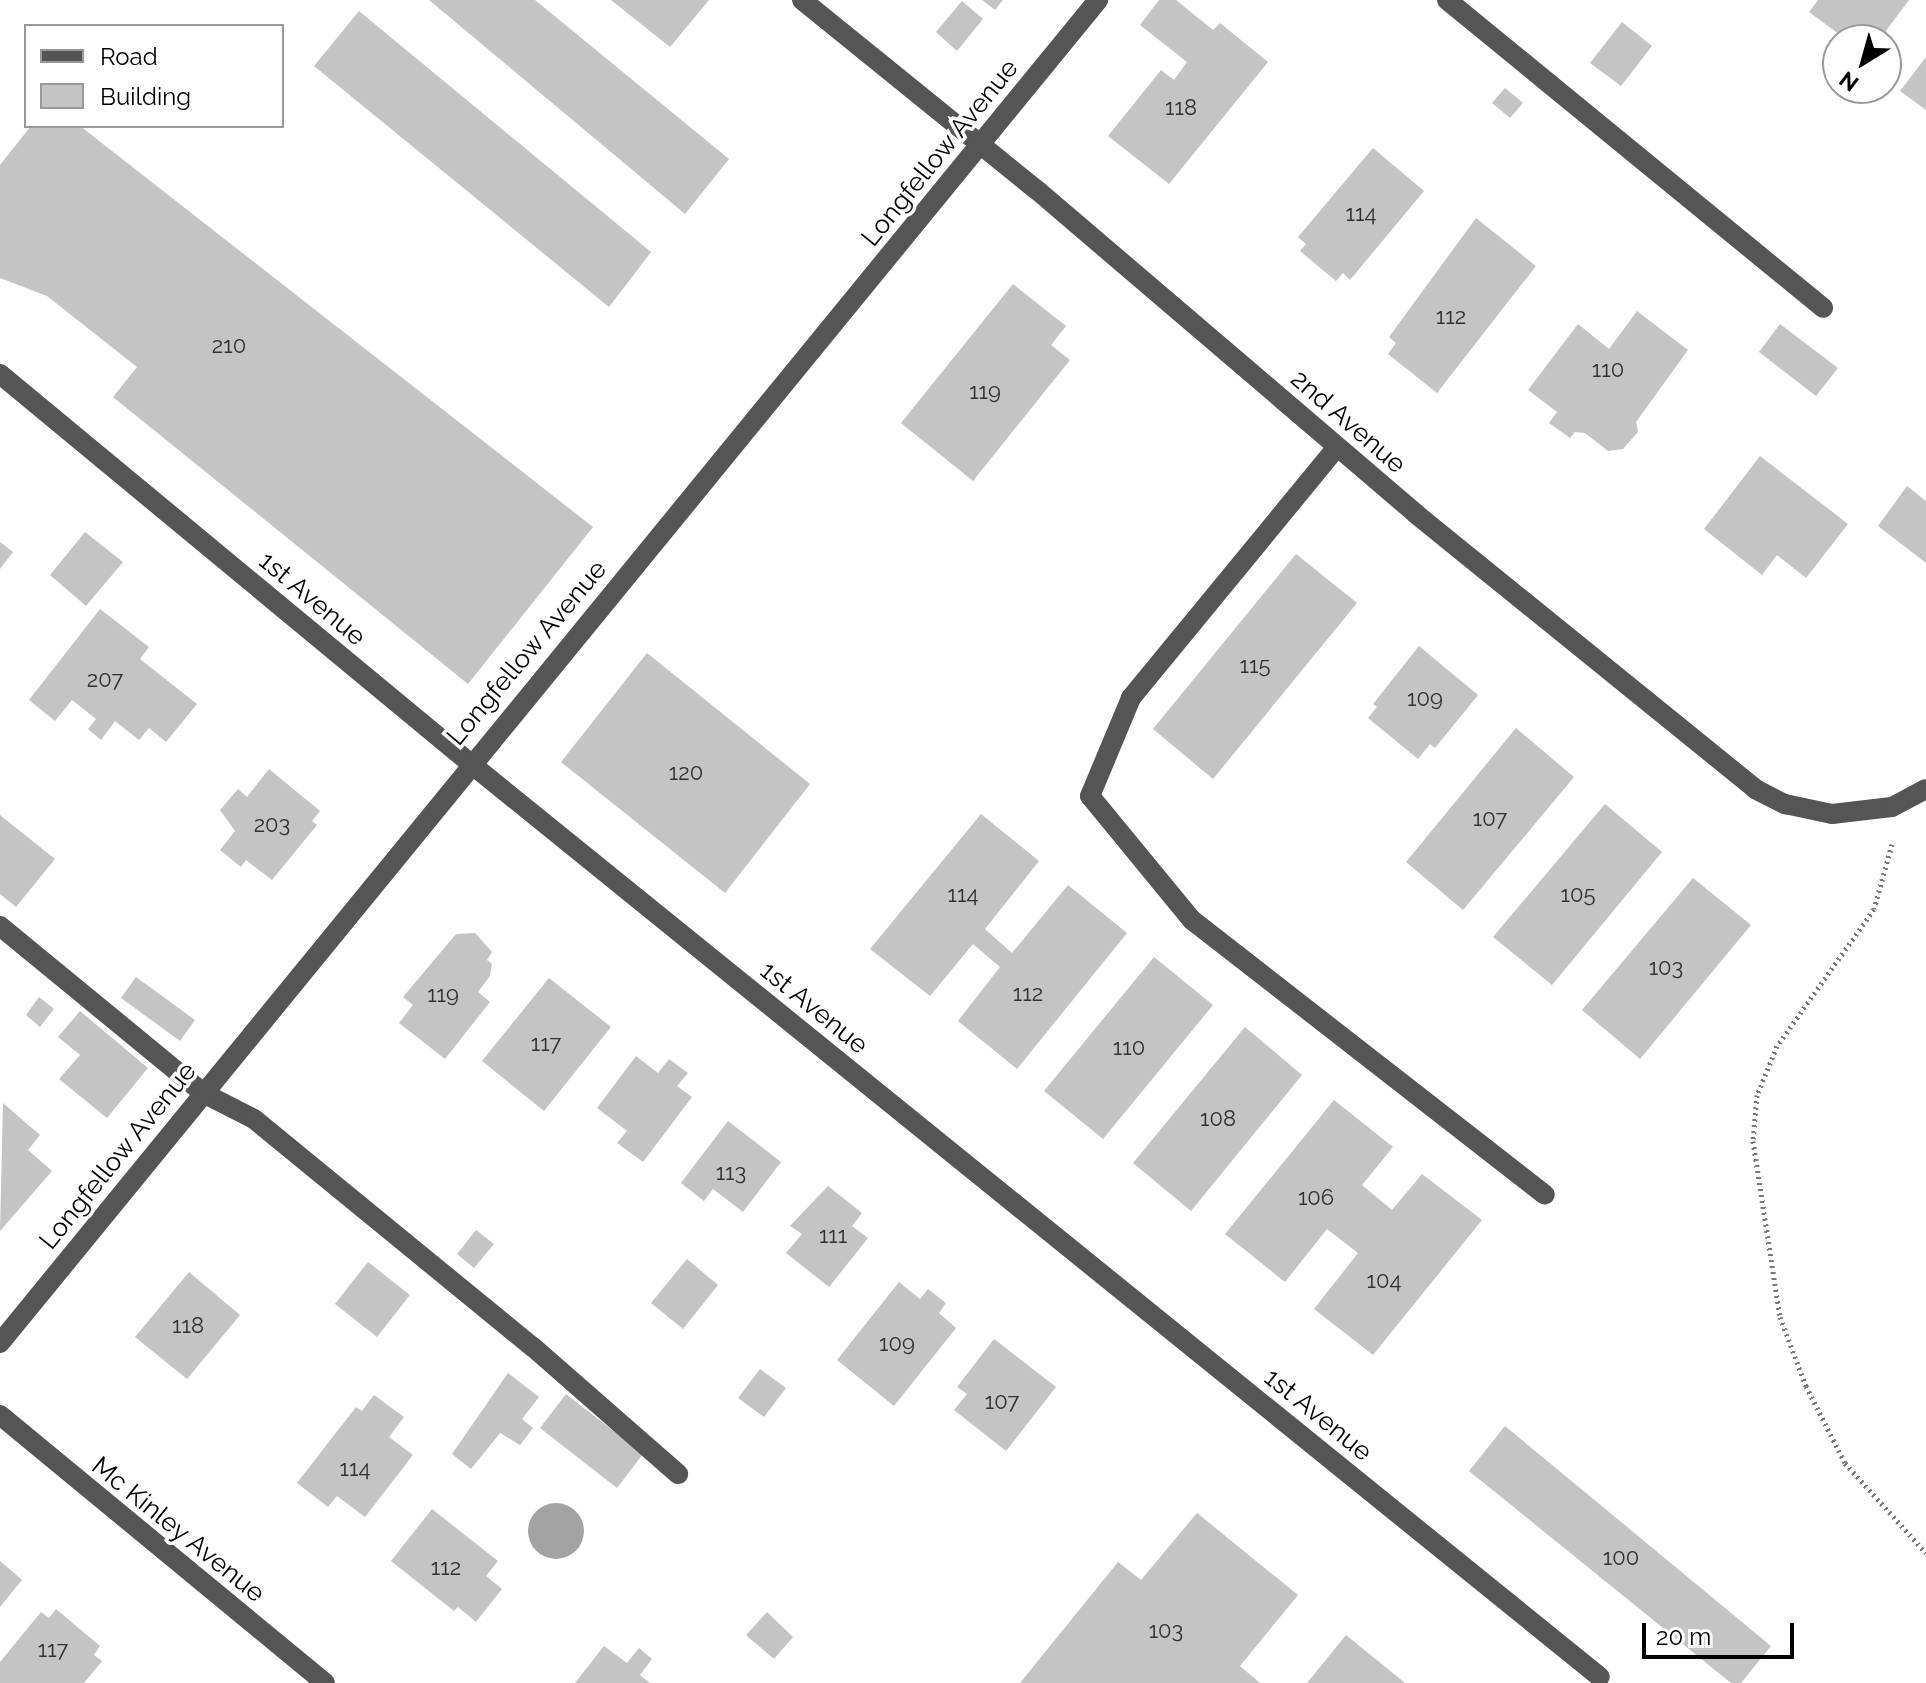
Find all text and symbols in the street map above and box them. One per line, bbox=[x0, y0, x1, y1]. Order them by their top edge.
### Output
legend bbox=[24, 24, 284, 128]
north arrow bbox=[1822, 24, 1902, 104]
text: Road bbox=[100, 42, 158, 71]
street label: Longfellow Avenue bbox=[855, 53, 1025, 253]
text: N bbox=[1834, 66, 1863, 97]
text: Building bbox=[100, 82, 191, 111]
house number: 118 bbox=[1165, 95, 1197, 121]
house number: 114 bbox=[1346, 201, 1376, 227]
house number: 112 bbox=[1436, 304, 1466, 330]
house number: 210 bbox=[212, 333, 246, 359]
house number: 110 bbox=[1592, 357, 1624, 383]
street label: 2nd Avenue bbox=[1284, 363, 1412, 481]
house number: 119 bbox=[969, 379, 1001, 405]
street label: 1st Avenue bbox=[252, 545, 372, 653]
street label: Longfellow Avenue bbox=[440, 554, 614, 752]
house number: 115 bbox=[1240, 653, 1270, 679]
house number: 207 bbox=[87, 667, 123, 693]
house number: 109 bbox=[1407, 686, 1443, 712]
house number: 120 bbox=[669, 760, 703, 786]
house number: 107 bbox=[1473, 806, 1507, 832]
house number: 203 bbox=[254, 812, 290, 838]
house number: 114 bbox=[948, 882, 978, 908]
house number: 105 bbox=[1561, 882, 1595, 908]
street label: 1st Avenue bbox=[754, 955, 874, 1061]
house number: 103 bbox=[1649, 955, 1683, 981]
house number: 112 bbox=[1013, 981, 1043, 1007]
house number: 119 bbox=[427, 982, 459, 1008]
house number: 117 bbox=[531, 1031, 561, 1057]
house number: 110 bbox=[1113, 1035, 1145, 1061]
street label: Longfellow Avenue bbox=[33, 1056, 203, 1256]
house number: 108 bbox=[1200, 1106, 1236, 1132]
house number: 113 bbox=[716, 1160, 746, 1186]
house number: 106 bbox=[1298, 1185, 1334, 1211]
house number: 111 bbox=[819, 1223, 847, 1249]
house number: 104 bbox=[1367, 1268, 1401, 1294]
house number: 118 bbox=[172, 1313, 204, 1339]
house number: 109 bbox=[879, 1331, 915, 1357]
street label: 1st Avenue bbox=[1258, 1362, 1378, 1468]
house number: 107 bbox=[985, 1389, 1019, 1415]
street label: Mc Kinley Avenue bbox=[85, 1450, 271, 1610]
house number: 114 bbox=[340, 1456, 370, 1482]
house number: 100 bbox=[1603, 1545, 1639, 1571]
house number: 112 bbox=[431, 1555, 461, 1581]
scale bar bbox=[1646, 1607, 1798, 1657]
house number: 103 bbox=[1149, 1618, 1183, 1644]
text: 20 m bbox=[1656, 1622, 1711, 1651]
house number: 117 bbox=[38, 1637, 68, 1663]

